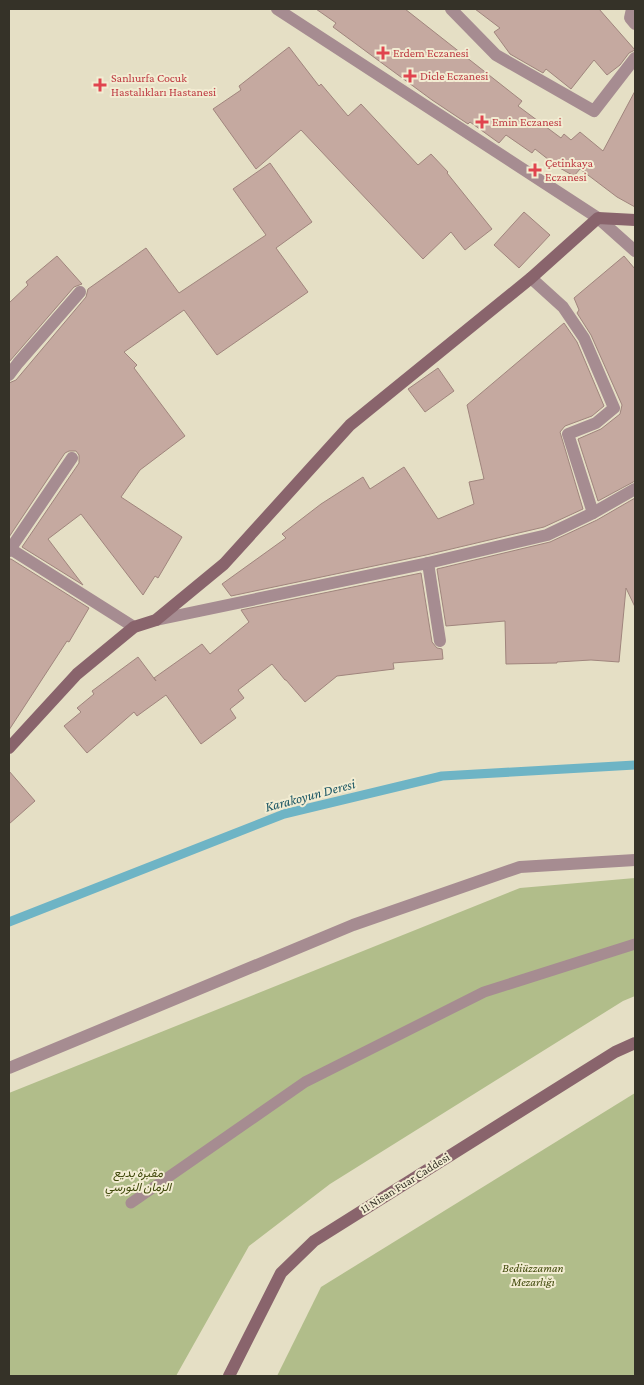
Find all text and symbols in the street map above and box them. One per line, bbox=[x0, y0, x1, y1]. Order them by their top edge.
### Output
place label: Erdem Eczanesi bbox=[393, 46, 469, 60]
marker: Erdem Eczanesi bbox=[377, 47, 389, 59]
place label: Dicle Eczanesi bbox=[420, 69, 488, 83]
marker: Dicle Eczanesi bbox=[404, 70, 416, 82]
place label: Sanlıurfa Cocuk Hastalıkları Hastanesi bbox=[111, 71, 216, 99]
marker: Sanlıurfa Cocuk Hastalıkları Hastanesi bbox=[93, 78, 107, 92]
place label: Emin Eczanesi bbox=[492, 115, 562, 129]
marker: Emin Eczanesi bbox=[476, 116, 488, 128]
place label: Çetinkaya Eczanesi bbox=[545, 156, 593, 184]
marker: Çetinkaya Eczanesi bbox=[529, 164, 541, 176]
water label: Karakoyun Deresi bbox=[263, 775, 357, 815]
street label: 11 Nisan Fuar Caddesi bbox=[358, 1150, 452, 1216]
park label: مقبرة بديع الزمان النورسي bbox=[105, 1166, 172, 1197]
park label: Bediüzzaman Mezarlığı bbox=[502, 1261, 564, 1289]

